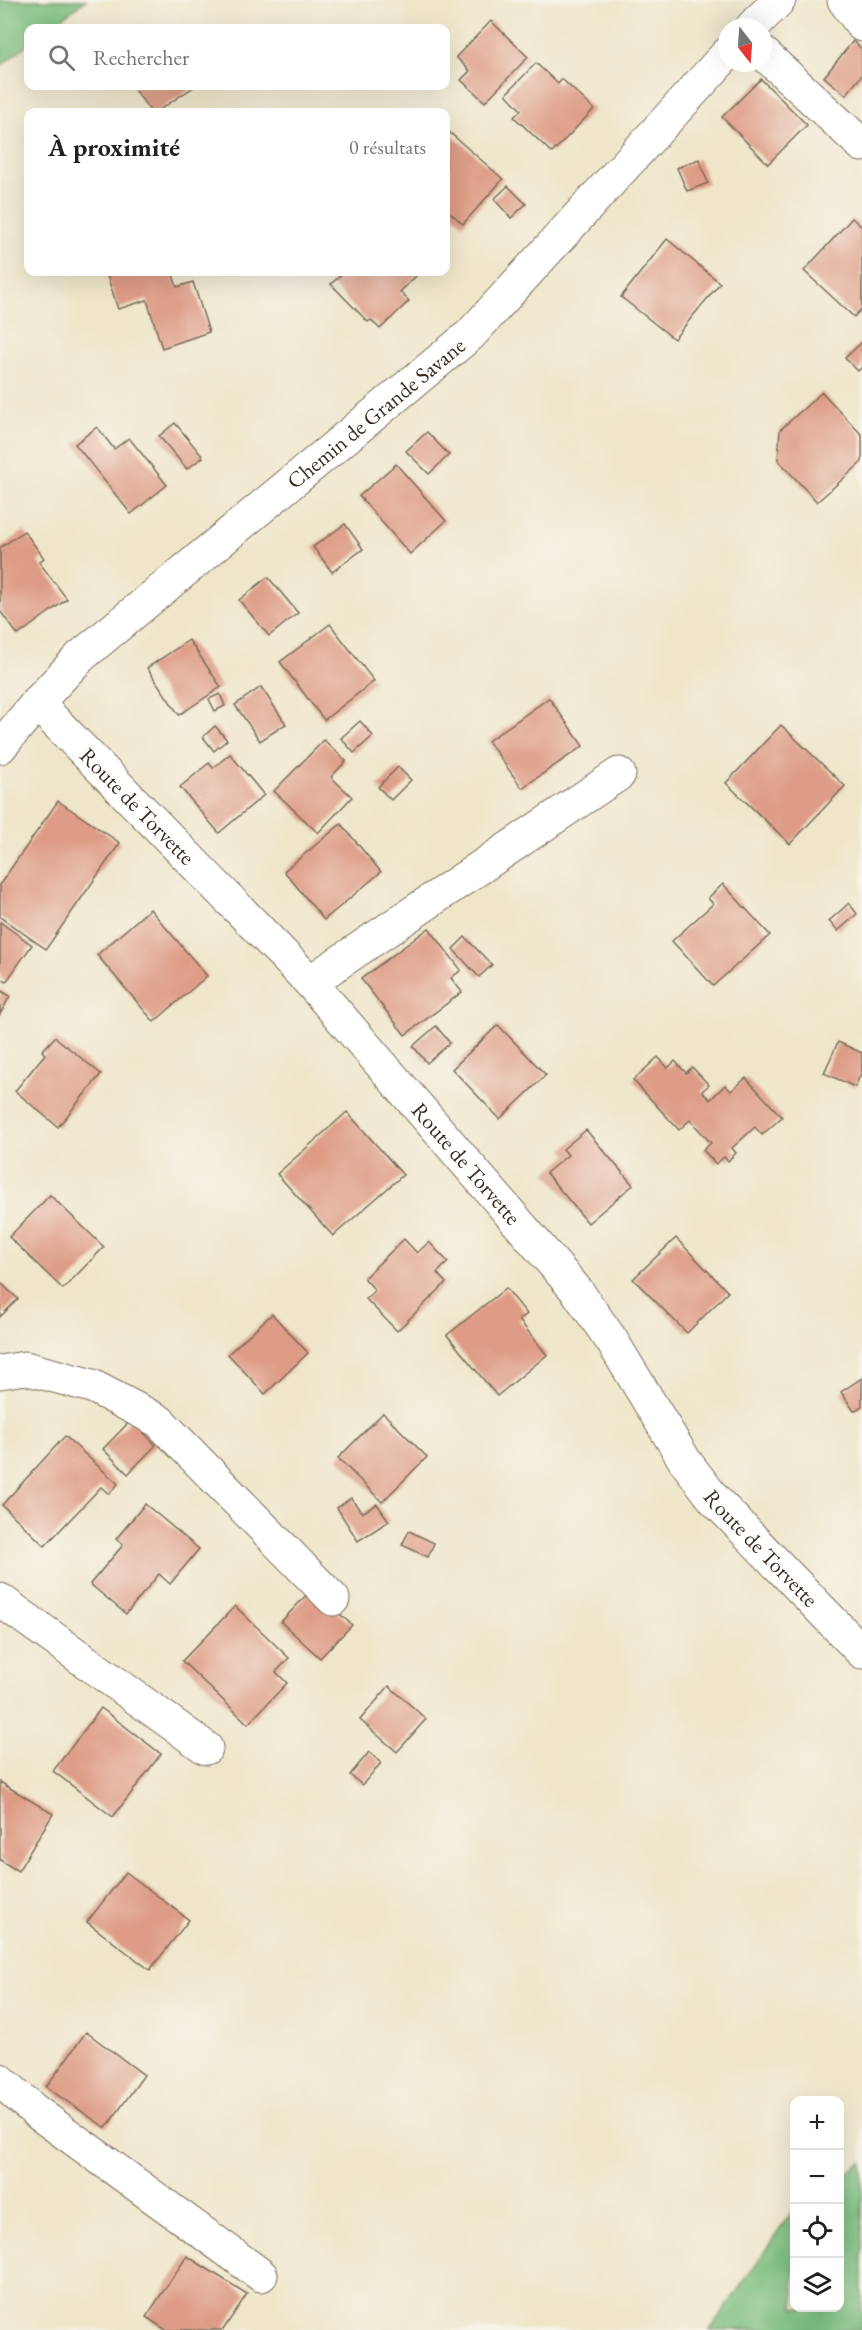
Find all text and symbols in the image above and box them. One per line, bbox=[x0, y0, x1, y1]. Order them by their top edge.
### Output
north arrow bbox=[718, 18, 772, 72]
search box bbox=[24, 24, 450, 90]
icon: search bbox=[45, 41, 78, 74]
text: Rechercher bbox=[93, 43, 189, 72]
text: À proximité bbox=[48, 130, 180, 164]
text: 0 résultats bbox=[349, 134, 426, 160]
street label: Chemin de Grande Savane bbox=[281, 331, 472, 495]
street label: Route de Torvette bbox=[73, 741, 202, 871]
street label: Route de Torvette bbox=[405, 1096, 528, 1231]
street label: Route de Torvette bbox=[697, 1484, 825, 1614]
map controls bbox=[790, 2096, 844, 2312]
button: + bbox=[790, 2096, 844, 2150]
button: − bbox=[790, 2150, 844, 2204]
button: locate bbox=[790, 2204, 844, 2258]
button: layers bbox=[790, 2258, 844, 2312]

